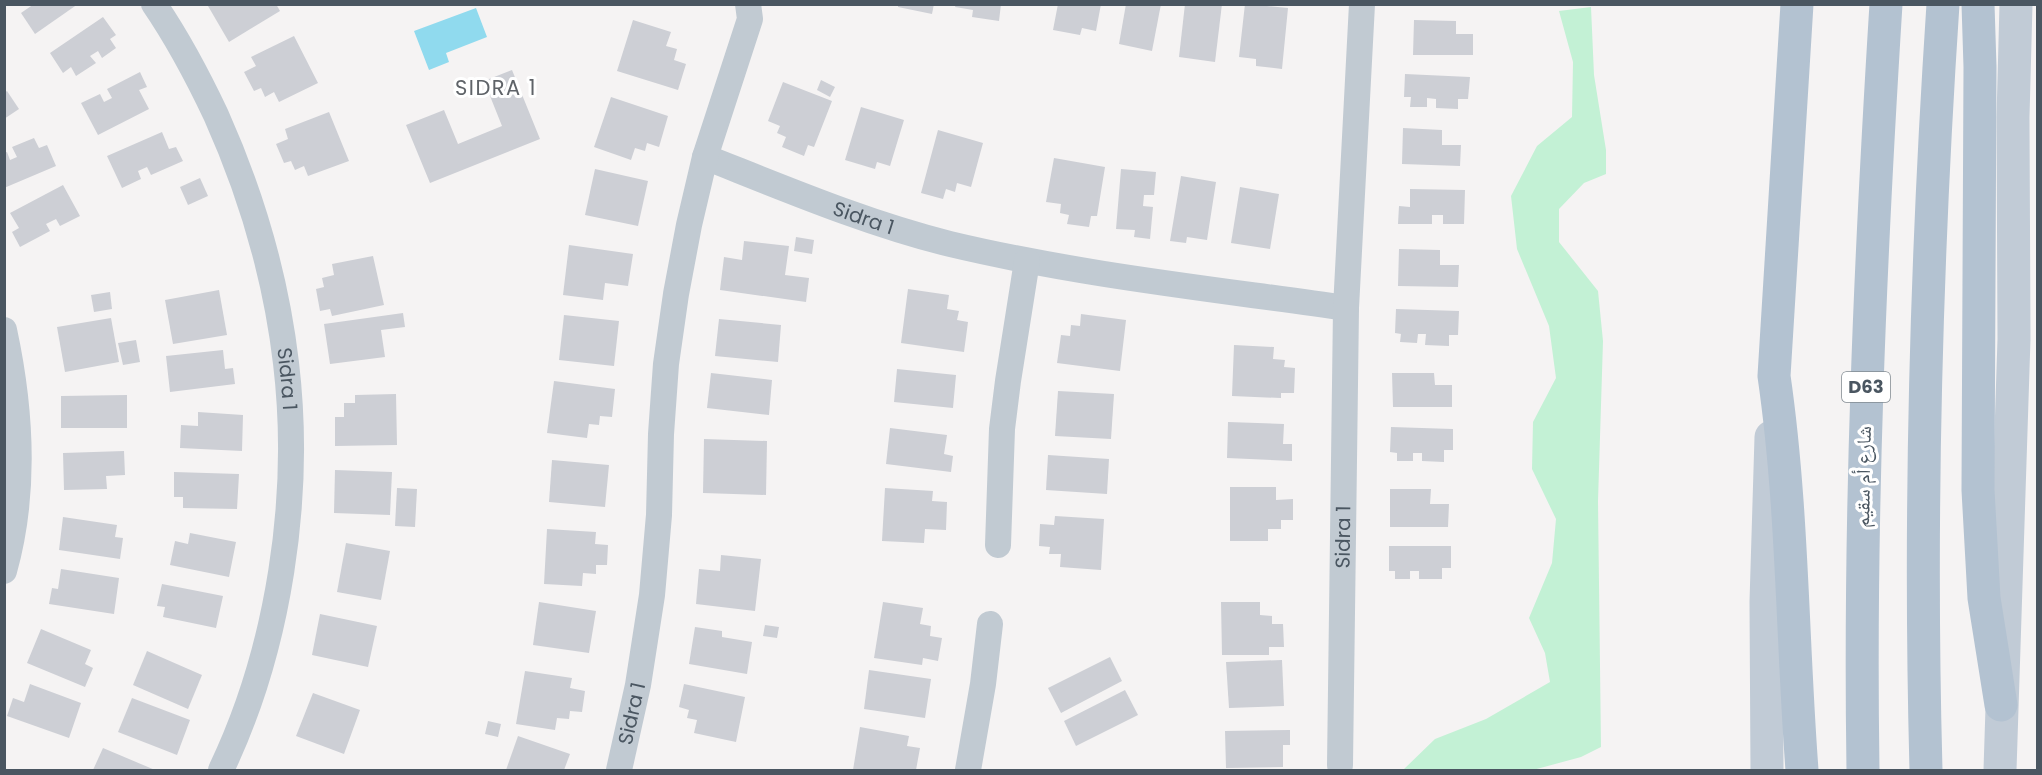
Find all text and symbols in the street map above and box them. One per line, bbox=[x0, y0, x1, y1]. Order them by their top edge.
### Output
district label: SIDRA 1 bbox=[455, 73, 537, 102]
street label: Sidra 1 bbox=[829, 194, 898, 241]
street label: Sidra 1 bbox=[270, 346, 304, 411]
road number: D63 bbox=[1842, 372, 1890, 402]
street label: شارع أم سقيم bbox=[1848, 426, 1878, 528]
street label: Sidra 1 bbox=[1329, 505, 1357, 569]
street label: Sidra 1 bbox=[611, 680, 652, 747]

